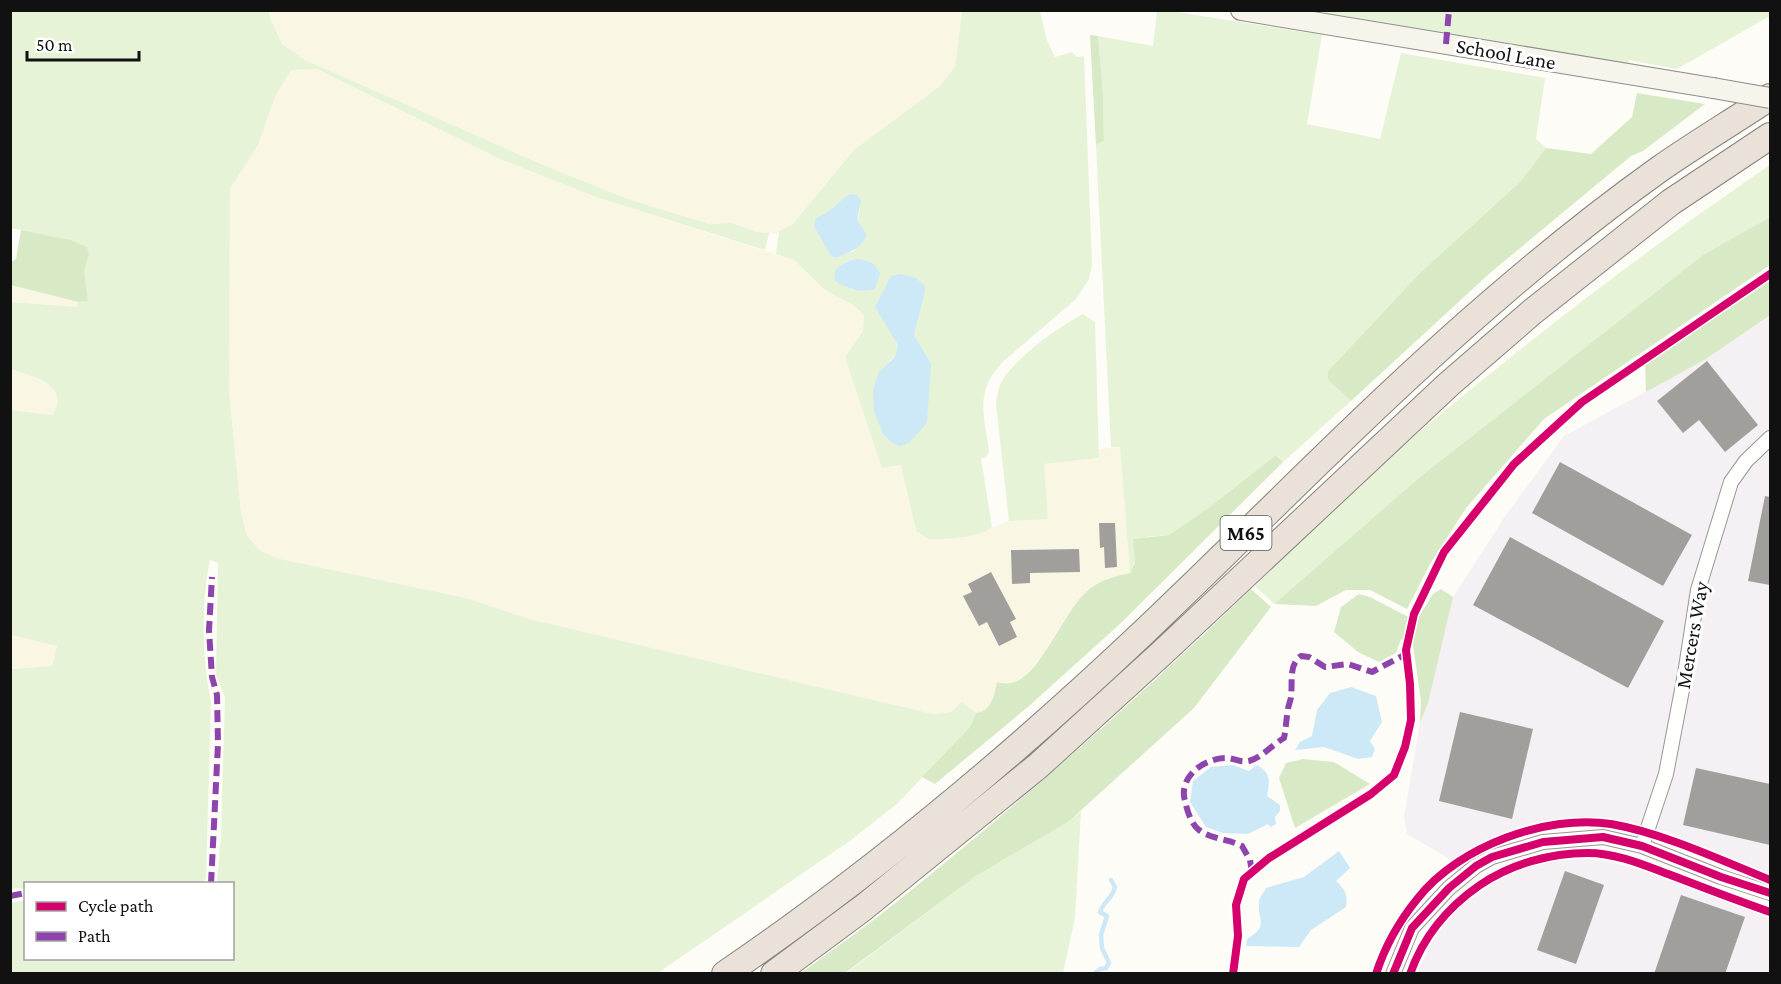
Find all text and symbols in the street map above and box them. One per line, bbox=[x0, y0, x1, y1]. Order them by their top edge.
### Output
scale bar bbox=[27, 24, 140, 62]
street label: School Lane bbox=[1454, 33, 1558, 75]
text: 50 m bbox=[36, 35, 73, 55]
road number: M65 bbox=[1220, 516, 1272, 550]
street label: Mercers Way bbox=[1671, 579, 1713, 691]
legend bbox=[24, 882, 234, 960]
text: Cycle path bbox=[78, 896, 154, 916]
text: Path bbox=[78, 926, 111, 946]

